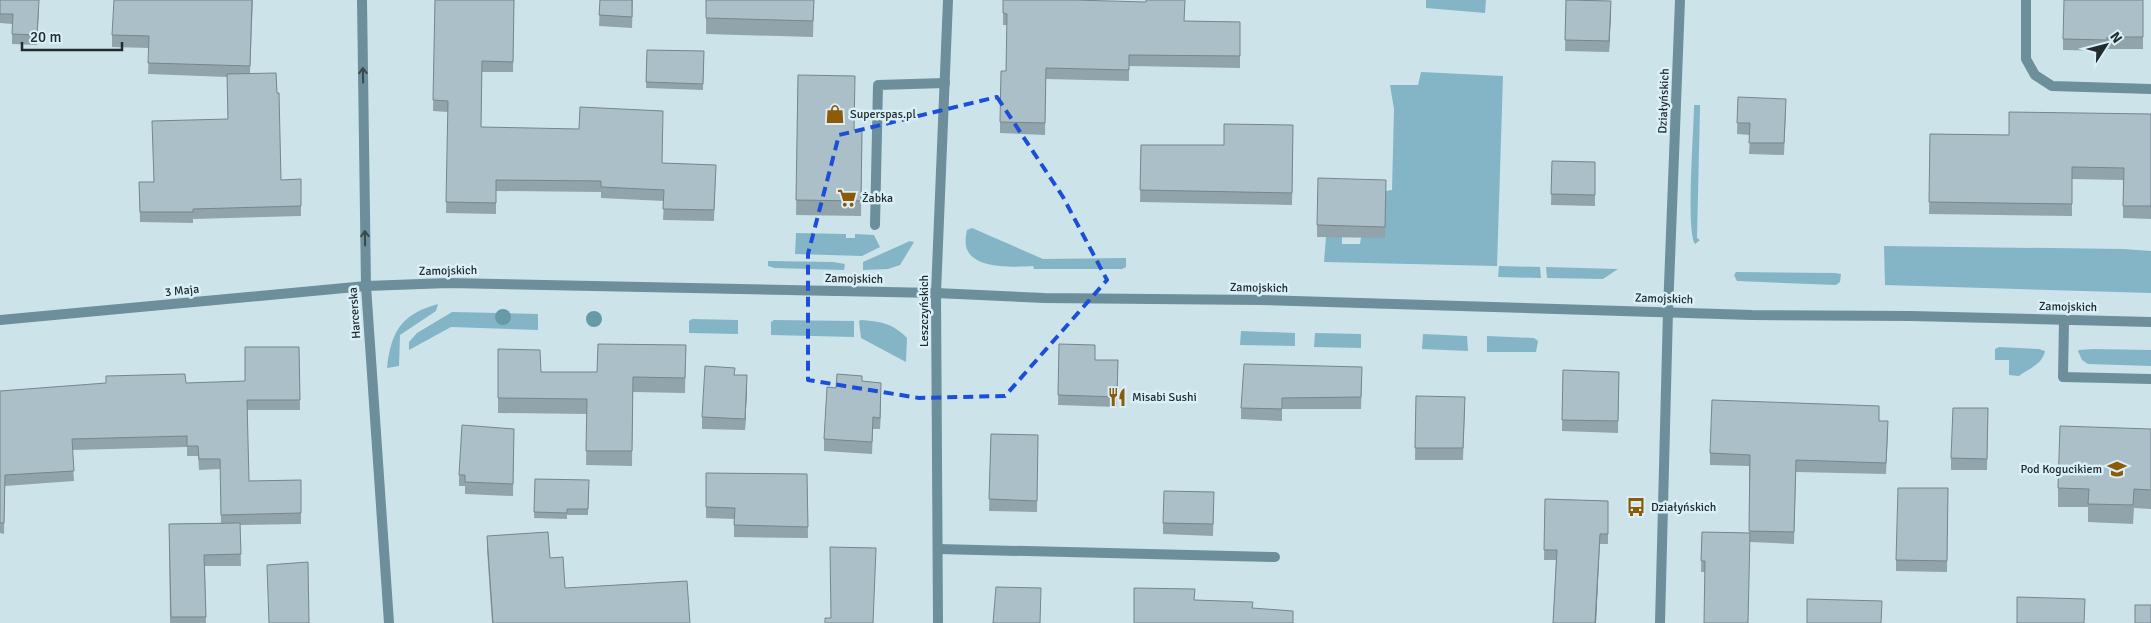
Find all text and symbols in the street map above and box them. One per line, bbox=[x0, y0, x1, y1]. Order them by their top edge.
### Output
scale bar bbox=[22, 20, 122, 52]
north arrow bbox=[2081, 20, 2131, 70]
text: 20 m bbox=[30, 28, 61, 46]
text: N bbox=[2106, 29, 2126, 47]
one-way arrow bbox=[358, 67, 368, 84]
street label: Działyńskich bbox=[1655, 68, 1673, 134]
shop icon: Superspas.pl bbox=[824, 103, 846, 125]
place label: Superspas.pl bbox=[850, 107, 916, 122]
supermarket icon: Żabka bbox=[836, 187, 858, 209]
place label: Żabka bbox=[862, 191, 893, 206]
one-way arrow bbox=[360, 230, 370, 246]
street label: Zamojskich bbox=[419, 263, 477, 279]
street label: Zamojskich bbox=[825, 271, 883, 287]
street label: Leszczyńskich bbox=[917, 275, 932, 347]
street label: Zamojskich bbox=[1230, 280, 1288, 296]
street label: 3 Maja bbox=[164, 282, 200, 300]
street label: Harcerska bbox=[346, 287, 364, 339]
street label: Zamojskich bbox=[1635, 290, 1693, 308]
street label: Zamojskich bbox=[2039, 299, 2097, 315]
restaurant icon: Misabi Sushi bbox=[1106, 386, 1128, 408]
place label: Misabi Sushi bbox=[1132, 390, 1197, 405]
school or university icon: Pod Kogucikiem bbox=[2106, 458, 2128, 480]
place label: Pod Kogucikiem bbox=[2020, 462, 2102, 477]
bus stop icon: Działyńskich bbox=[1625, 496, 1647, 518]
place label: Działyńskich bbox=[1651, 500, 1716, 515]

